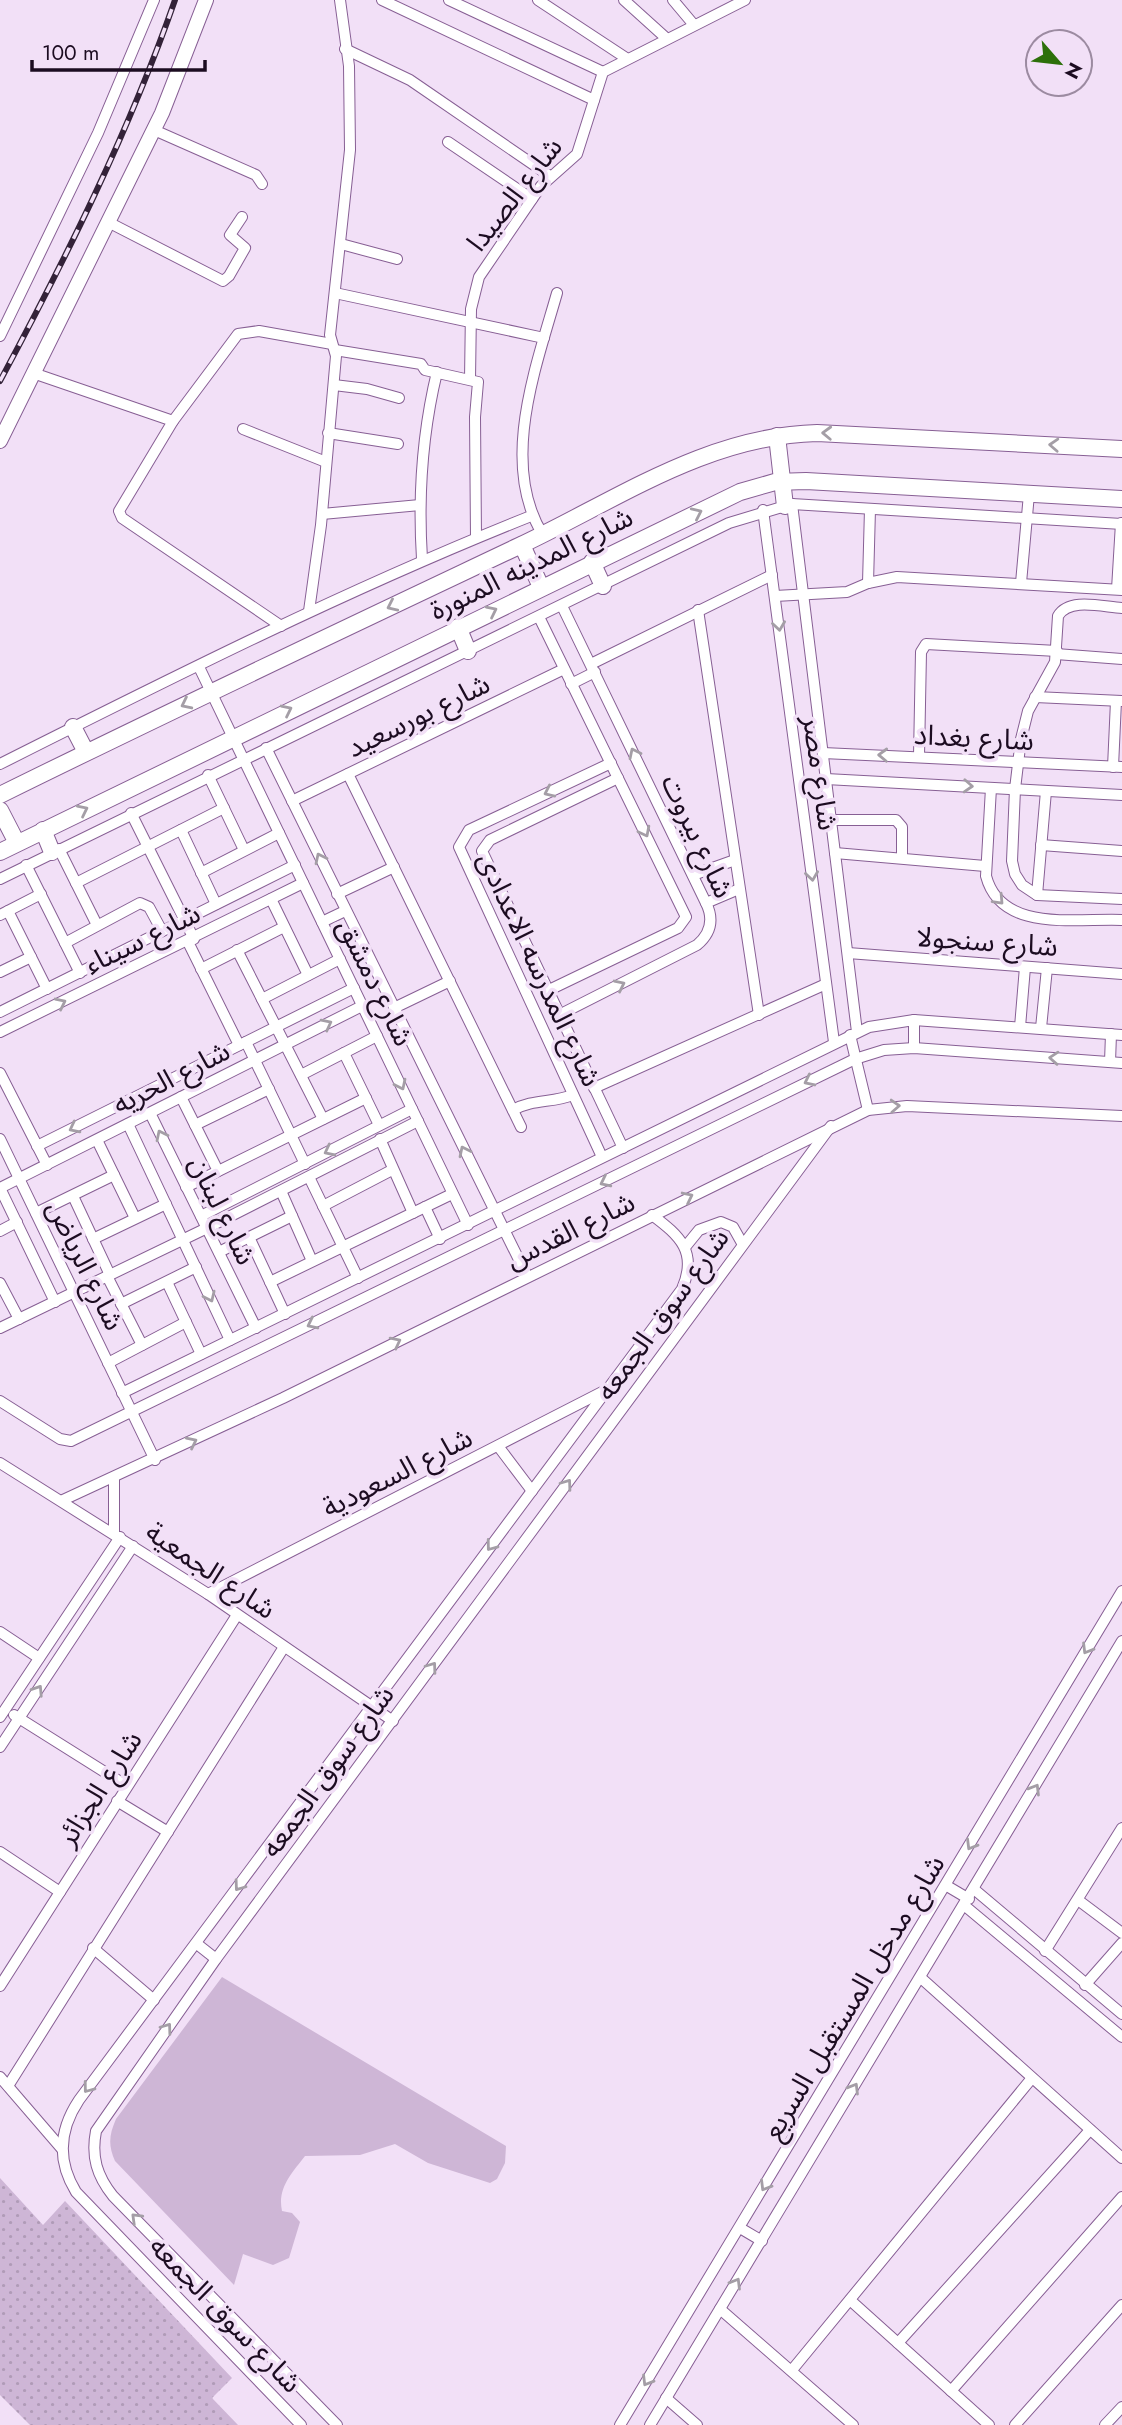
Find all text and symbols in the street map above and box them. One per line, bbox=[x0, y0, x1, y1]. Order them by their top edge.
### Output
scale bar bbox=[32, 28, 205, 72]
north arrow bbox=[1024, 28, 1094, 98]
text: 100 m bbox=[42, 38, 99, 68]
text: N bbox=[1058, 58, 1089, 84]
street label: شارع الصيدا bbox=[457, 128, 572, 260]
one-way arrow bbox=[821, 426, 832, 441]
one-way arrow bbox=[1048, 438, 1059, 453]
street label: شارع المدينه المنورة bbox=[423, 496, 640, 630]
one-way arrow bbox=[690, 507, 702, 521]
one-way arrow bbox=[387, 598, 399, 612]
one-way arrow bbox=[485, 605, 497, 619]
one-way arrow bbox=[771, 621, 786, 632]
street label: شارع بورسعيد bbox=[340, 663, 497, 768]
one-way arrow bbox=[181, 696, 193, 710]
one-way arrow bbox=[280, 704, 292, 718]
street label: شارع مصر bbox=[792, 712, 849, 833]
street label: شارع بغداد bbox=[913, 714, 1035, 761]
one-way arrow bbox=[877, 747, 888, 762]
one-way arrow bbox=[628, 748, 642, 760]
street label: شارع بيروت bbox=[651, 768, 744, 905]
one-way arrow bbox=[962, 779, 973, 794]
one-way arrow bbox=[544, 784, 556, 798]
one-way arrow bbox=[76, 805, 88, 819]
one-way arrow bbox=[637, 825, 651, 837]
street label: شارع المدرسه الاعدادى bbox=[467, 845, 612, 1093]
one-way arrow bbox=[314, 853, 328, 865]
one-way arrow bbox=[804, 870, 819, 882]
one-way arrow bbox=[991, 892, 1004, 905]
street label: شارع سيناء bbox=[77, 893, 207, 984]
street label: شارع دمشق bbox=[327, 911, 424, 1053]
street label: شارع سنجولا bbox=[915, 916, 1059, 967]
one-way arrow bbox=[613, 979, 625, 993]
one-way arrow bbox=[54, 997, 67, 1011]
one-way arrow bbox=[320, 1018, 332, 1032]
street label: شارع الحريه bbox=[105, 1030, 237, 1125]
one-way arrow bbox=[1048, 1051, 1059, 1066]
one-way arrow bbox=[804, 1073, 816, 1087]
one-way arrow bbox=[392, 1078, 406, 1090]
one-way arrow bbox=[890, 1099, 901, 1114]
one-way arrow bbox=[69, 1120, 81, 1134]
one-way arrow bbox=[155, 1130, 169, 1142]
one-way arrow bbox=[324, 1142, 336, 1156]
one-way arrow bbox=[458, 1146, 472, 1158]
street label: شارع لبنان bbox=[179, 1149, 267, 1272]
one-way arrow bbox=[600, 1174, 612, 1188]
street label: شارع القدس bbox=[499, 1181, 642, 1279]
one-way arrow bbox=[681, 1192, 693, 1206]
street label: شارع الرياض bbox=[36, 1193, 135, 1337]
street label: شارع سوق الجمعه bbox=[586, 1220, 739, 1409]
one-way arrow bbox=[202, 1290, 216, 1302]
one-way arrow bbox=[307, 1316, 319, 1330]
one-way arrow bbox=[389, 1336, 401, 1350]
street label: شارع السعودية bbox=[315, 1417, 480, 1528]
one-way arrow bbox=[185, 1437, 197, 1451]
one-way arrow bbox=[558, 1479, 571, 1491]
street label: شارع الجمعية bbox=[137, 1512, 284, 1629]
one-way arrow bbox=[487, 1538, 499, 1551]
one-way arrow bbox=[1082, 1642, 1095, 1655]
one-way arrow bbox=[424, 1662, 436, 1675]
street label: شارع سوق الجمعه bbox=[251, 1677, 404, 1866]
one-way arrow bbox=[29, 1685, 42, 1698]
street label: شارع الجزائر bbox=[46, 1722, 152, 1855]
one-way arrow bbox=[1027, 1783, 1040, 1796]
one-way arrow bbox=[966, 1838, 979, 1850]
street label: شارع مدخل المستقبل السريع bbox=[752, 1847, 955, 2147]
one-way arrow bbox=[235, 1879, 247, 1891]
one-way arrow bbox=[159, 2023, 171, 2036]
one-way arrow bbox=[84, 2081, 96, 2093]
one-way arrow bbox=[846, 2083, 859, 2096]
one-way arrow bbox=[760, 2179, 773, 2192]
one-way arrow bbox=[131, 2214, 144, 2227]
street label: شارع سوق الجمعه bbox=[140, 2227, 311, 2402]
one-way arrow bbox=[728, 2278, 741, 2291]
one-way arrow bbox=[642, 2373, 655, 2386]

